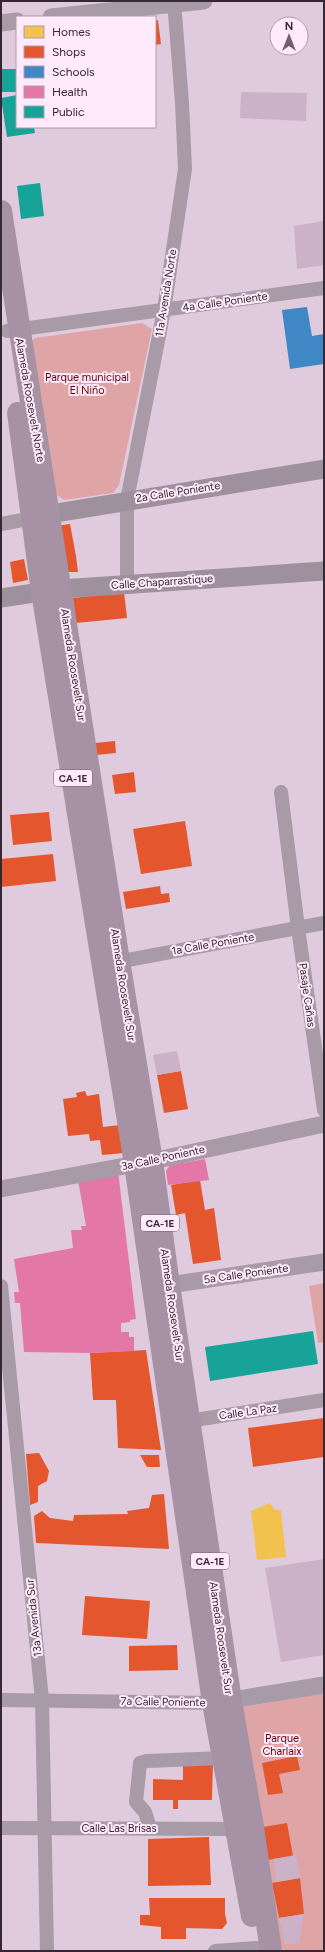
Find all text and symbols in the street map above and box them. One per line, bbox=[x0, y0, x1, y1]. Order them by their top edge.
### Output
legend bbox=[16, 16, 156, 128]
north arrow bbox=[269, 16, 309, 56]
text: N bbox=[285, 20, 293, 33]
text: Homes bbox=[52, 25, 91, 39]
text: Shops bbox=[52, 45, 86, 59]
text: Schools bbox=[52, 65, 95, 79]
text: Health bbox=[52, 85, 88, 99]
text: Public bbox=[52, 105, 85, 119]
street label: 11a Avenida Norte bbox=[153, 248, 179, 338]
street label: 4a Calle Poniente bbox=[182, 290, 268, 314]
street label: Alameda Roosevelt Norte bbox=[13, 337, 47, 463]
park label: Parque municipal El Niño bbox=[45, 371, 129, 397]
street label: 2a Calle Poniente bbox=[135, 479, 221, 505]
street label: Calle Chaparrastique bbox=[111, 572, 213, 592]
street label: Alameda Roosevelt Sur bbox=[58, 608, 88, 722]
road number: CA-1E bbox=[54, 770, 92, 786]
street label: Alameda Roosevelt Sur bbox=[108, 928, 138, 1042]
street label: 1a Calle Poniente bbox=[171, 930, 255, 958]
street label: Pasaje Cañas bbox=[296, 962, 318, 1028]
street label: 3a Calle Poniente bbox=[120, 1143, 206, 1173]
road number: CA-1E bbox=[141, 1215, 179, 1231]
street label: Alameda Roosevelt Sur bbox=[158, 1248, 186, 1362]
street label: 5a Calle Poniente bbox=[203, 1262, 289, 1286]
street label: Calle La Paz bbox=[218, 1401, 278, 1423]
road number: CA-1E bbox=[191, 1553, 229, 1569]
street label: 13a Avenida Sur bbox=[23, 1578, 45, 1657]
street label: Alameda Roosevelt Sur bbox=[207, 1581, 235, 1695]
street label: 7a Calle Poniente bbox=[120, 1695, 206, 1709]
park label: Parque Charlaix bbox=[262, 1732, 302, 1758]
street label: Calle Las Brisas bbox=[81, 1822, 157, 1835]

